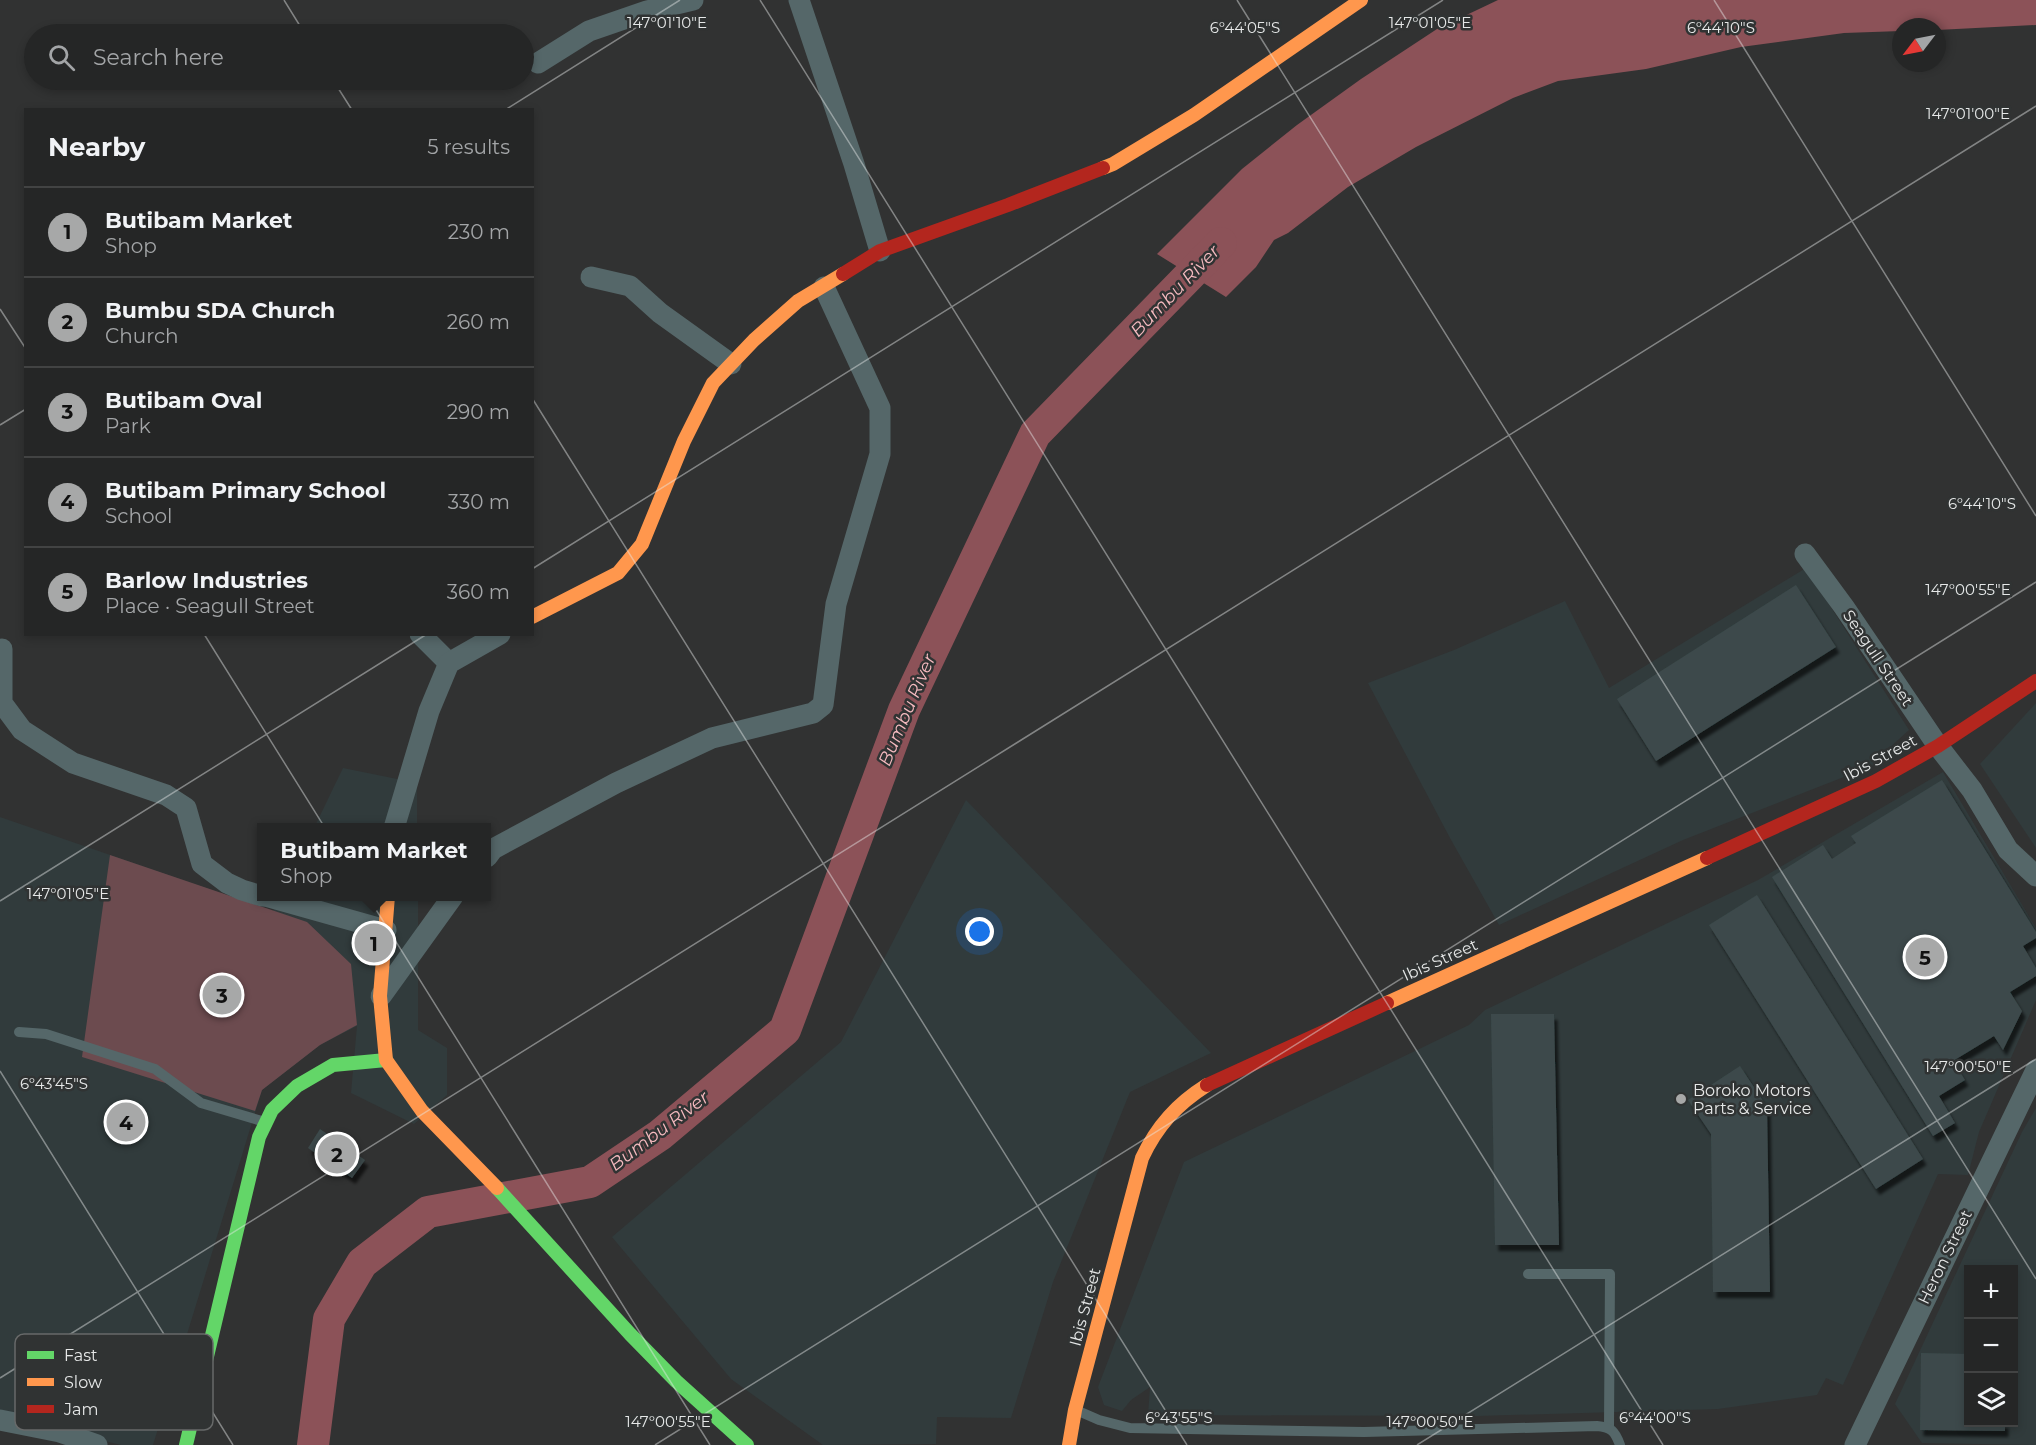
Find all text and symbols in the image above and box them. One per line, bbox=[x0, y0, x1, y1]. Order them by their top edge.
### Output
text: 147°01'10"E bbox=[627, 13, 707, 32]
text: 147°01'05"E bbox=[1389, 13, 1471, 32]
text: 6°44'05"S bbox=[1210, 18, 1280, 37]
text: 6°44'10"S bbox=[1687, 18, 1755, 37]
north arrow bbox=[1892, 18, 1946, 72]
search box bbox=[24, 24, 534, 90]
icon: search bbox=[45, 41, 78, 74]
text: Search here bbox=[93, 44, 224, 71]
text: 147°01'00"E bbox=[1926, 104, 2010, 123]
text: Nearby bbox=[48, 131, 145, 163]
text: 5 results bbox=[427, 135, 510, 159]
text: Butibam Market bbox=[105, 207, 292, 234]
text: 1 bbox=[64, 220, 71, 244]
text: 230 m bbox=[448, 220, 510, 244]
text: Shop bbox=[105, 234, 157, 258]
water label: Bumbu River bbox=[1126, 240, 1225, 342]
text: Bumbu SDA Church bbox=[105, 297, 335, 324]
text: 2 bbox=[62, 310, 73, 334]
text: 260 m bbox=[447, 310, 510, 334]
text: Church bbox=[105, 324, 179, 348]
text: Butibam Oval bbox=[105, 387, 262, 414]
text: 3 bbox=[62, 400, 73, 424]
text: 290 m bbox=[447, 400, 510, 424]
text: Park bbox=[105, 414, 151, 438]
text: Butibam Primary School bbox=[105, 477, 386, 504]
text: 4 bbox=[61, 490, 74, 514]
text: 330 m bbox=[448, 490, 510, 514]
text: 6°44'10"S bbox=[1948, 494, 2016, 513]
text: School bbox=[105, 504, 172, 528]
text: Barlow Industries bbox=[105, 567, 308, 594]
text: 5 bbox=[62, 580, 73, 604]
text: 360 m bbox=[447, 580, 510, 604]
text: 147°00'55"E bbox=[1925, 580, 2011, 599]
text: Place · Seagull Street bbox=[105, 594, 315, 618]
street label: Seagull Street bbox=[1839, 606, 1917, 710]
water label: Bumbu River bbox=[874, 650, 941, 769]
street label: Ibis Street bbox=[1840, 731, 1920, 785]
popup bbox=[257, 823, 491, 901]
text: Butibam Market bbox=[280, 837, 468, 864]
text: Shop bbox=[280, 864, 332, 888]
text: 147°01'05"E bbox=[27, 884, 109, 903]
your location bbox=[965, 917, 994, 946]
pin: 1 bbox=[354, 920, 394, 966]
pin: 5 bbox=[1906, 934, 1944, 980]
street label: Ibis Street bbox=[1399, 935, 1481, 985]
pin: 3 bbox=[202, 972, 242, 1018]
text: 147°00'50"E bbox=[1924, 1057, 2012, 1076]
text: 6°43'45"S bbox=[20, 1074, 88, 1093]
place label: Boroko Motors Parts & Service bbox=[1693, 1081, 1811, 1118]
water label: Bumbu River bbox=[605, 1086, 714, 1176]
marker: Boroko Motors Parts & Service bbox=[1674, 1092, 1688, 1106]
pin: 4 bbox=[106, 1100, 146, 1144]
pin: 2 bbox=[318, 1132, 356, 1176]
street label: Heron Street bbox=[1914, 1206, 1976, 1307]
street label: Ibis Street bbox=[1065, 1265, 1105, 1348]
map controls bbox=[1964, 1265, 2018, 1427]
button: + bbox=[1964, 1265, 2018, 1319]
button: − bbox=[1964, 1319, 2018, 1373]
legend bbox=[15, 1334, 213, 1430]
text: Fast bbox=[64, 1346, 98, 1365]
text: Slow bbox=[64, 1373, 102, 1392]
button: layers bbox=[1964, 1373, 2018, 1427]
text: Jam bbox=[63, 1400, 98, 1419]
text: 6°43'55"S bbox=[1145, 1408, 1213, 1427]
text: 6°44'00"S bbox=[1619, 1408, 1691, 1427]
text: 147°00'55"E bbox=[625, 1412, 711, 1431]
text: 147°00'50"E bbox=[1386, 1412, 1474, 1431]

